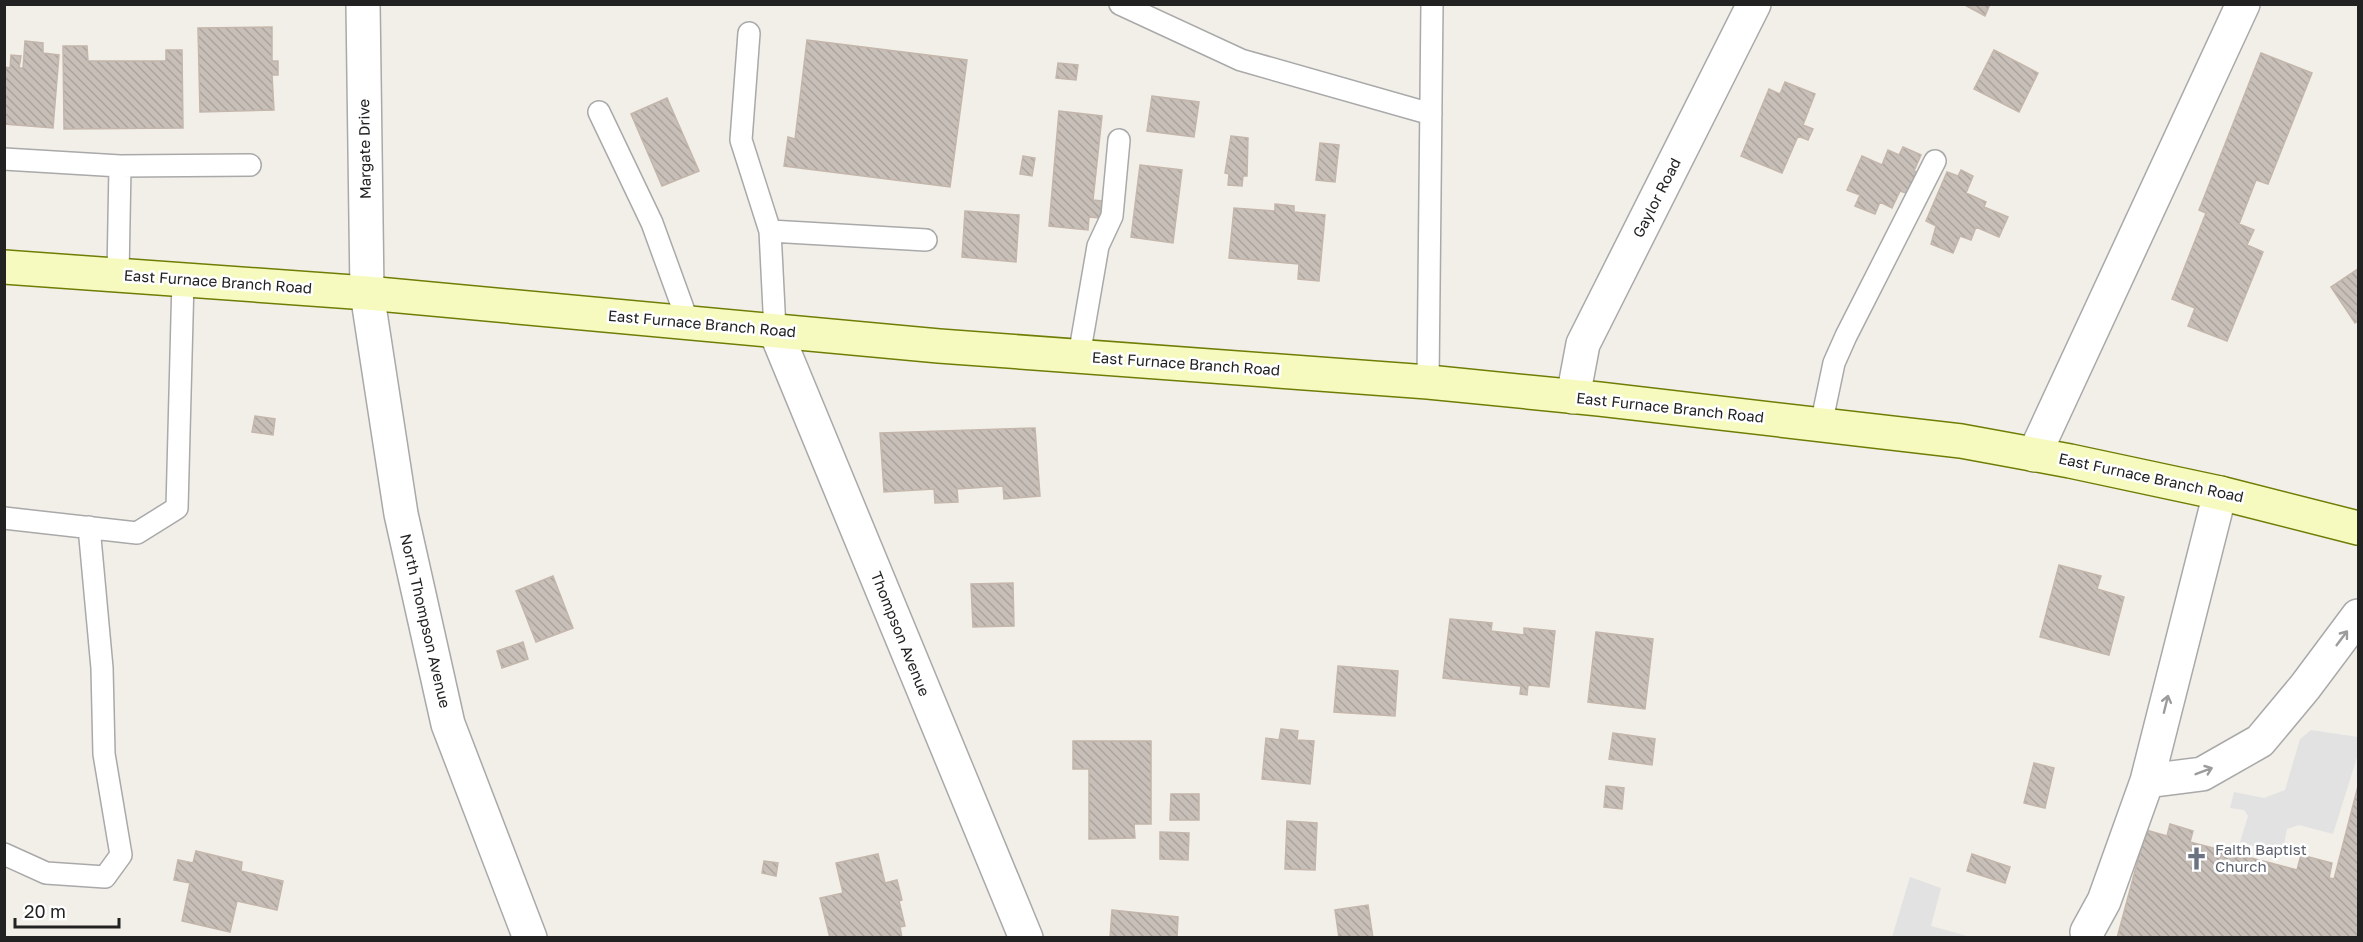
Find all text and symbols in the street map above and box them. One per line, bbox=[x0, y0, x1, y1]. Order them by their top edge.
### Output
street label: Margate Drive bbox=[354, 98, 374, 199]
street label: Gaylor Road bbox=[1628, 155, 1684, 240]
street label: East Furnace Branch Road bbox=[123, 265, 313, 297]
street label: East Furnace Branch Road bbox=[607, 306, 797, 340]
street label: East Furnace Branch Road bbox=[1091, 347, 1281, 379]
street label: East Furnace Branch Road bbox=[1575, 388, 1765, 426]
street label: East Furnace Branch Road bbox=[2057, 449, 2245, 505]
street label: North Thompson Avenue bbox=[397, 532, 455, 710]
street label: Thompson Avenue bbox=[868, 569, 934, 699]
one-way arrow bbox=[2335, 631, 2348, 647]
one-way arrow bbox=[2161, 695, 2173, 714]
one-way arrow bbox=[2194, 765, 2213, 776]
place label: Faith Baptist Church bbox=[2215, 840, 2307, 875]
church icon: Faith Baptist Church bbox=[2184, 846, 2210, 872]
scale bar bbox=[15, 891, 118, 929]
text: 20 m bbox=[24, 900, 66, 922]

